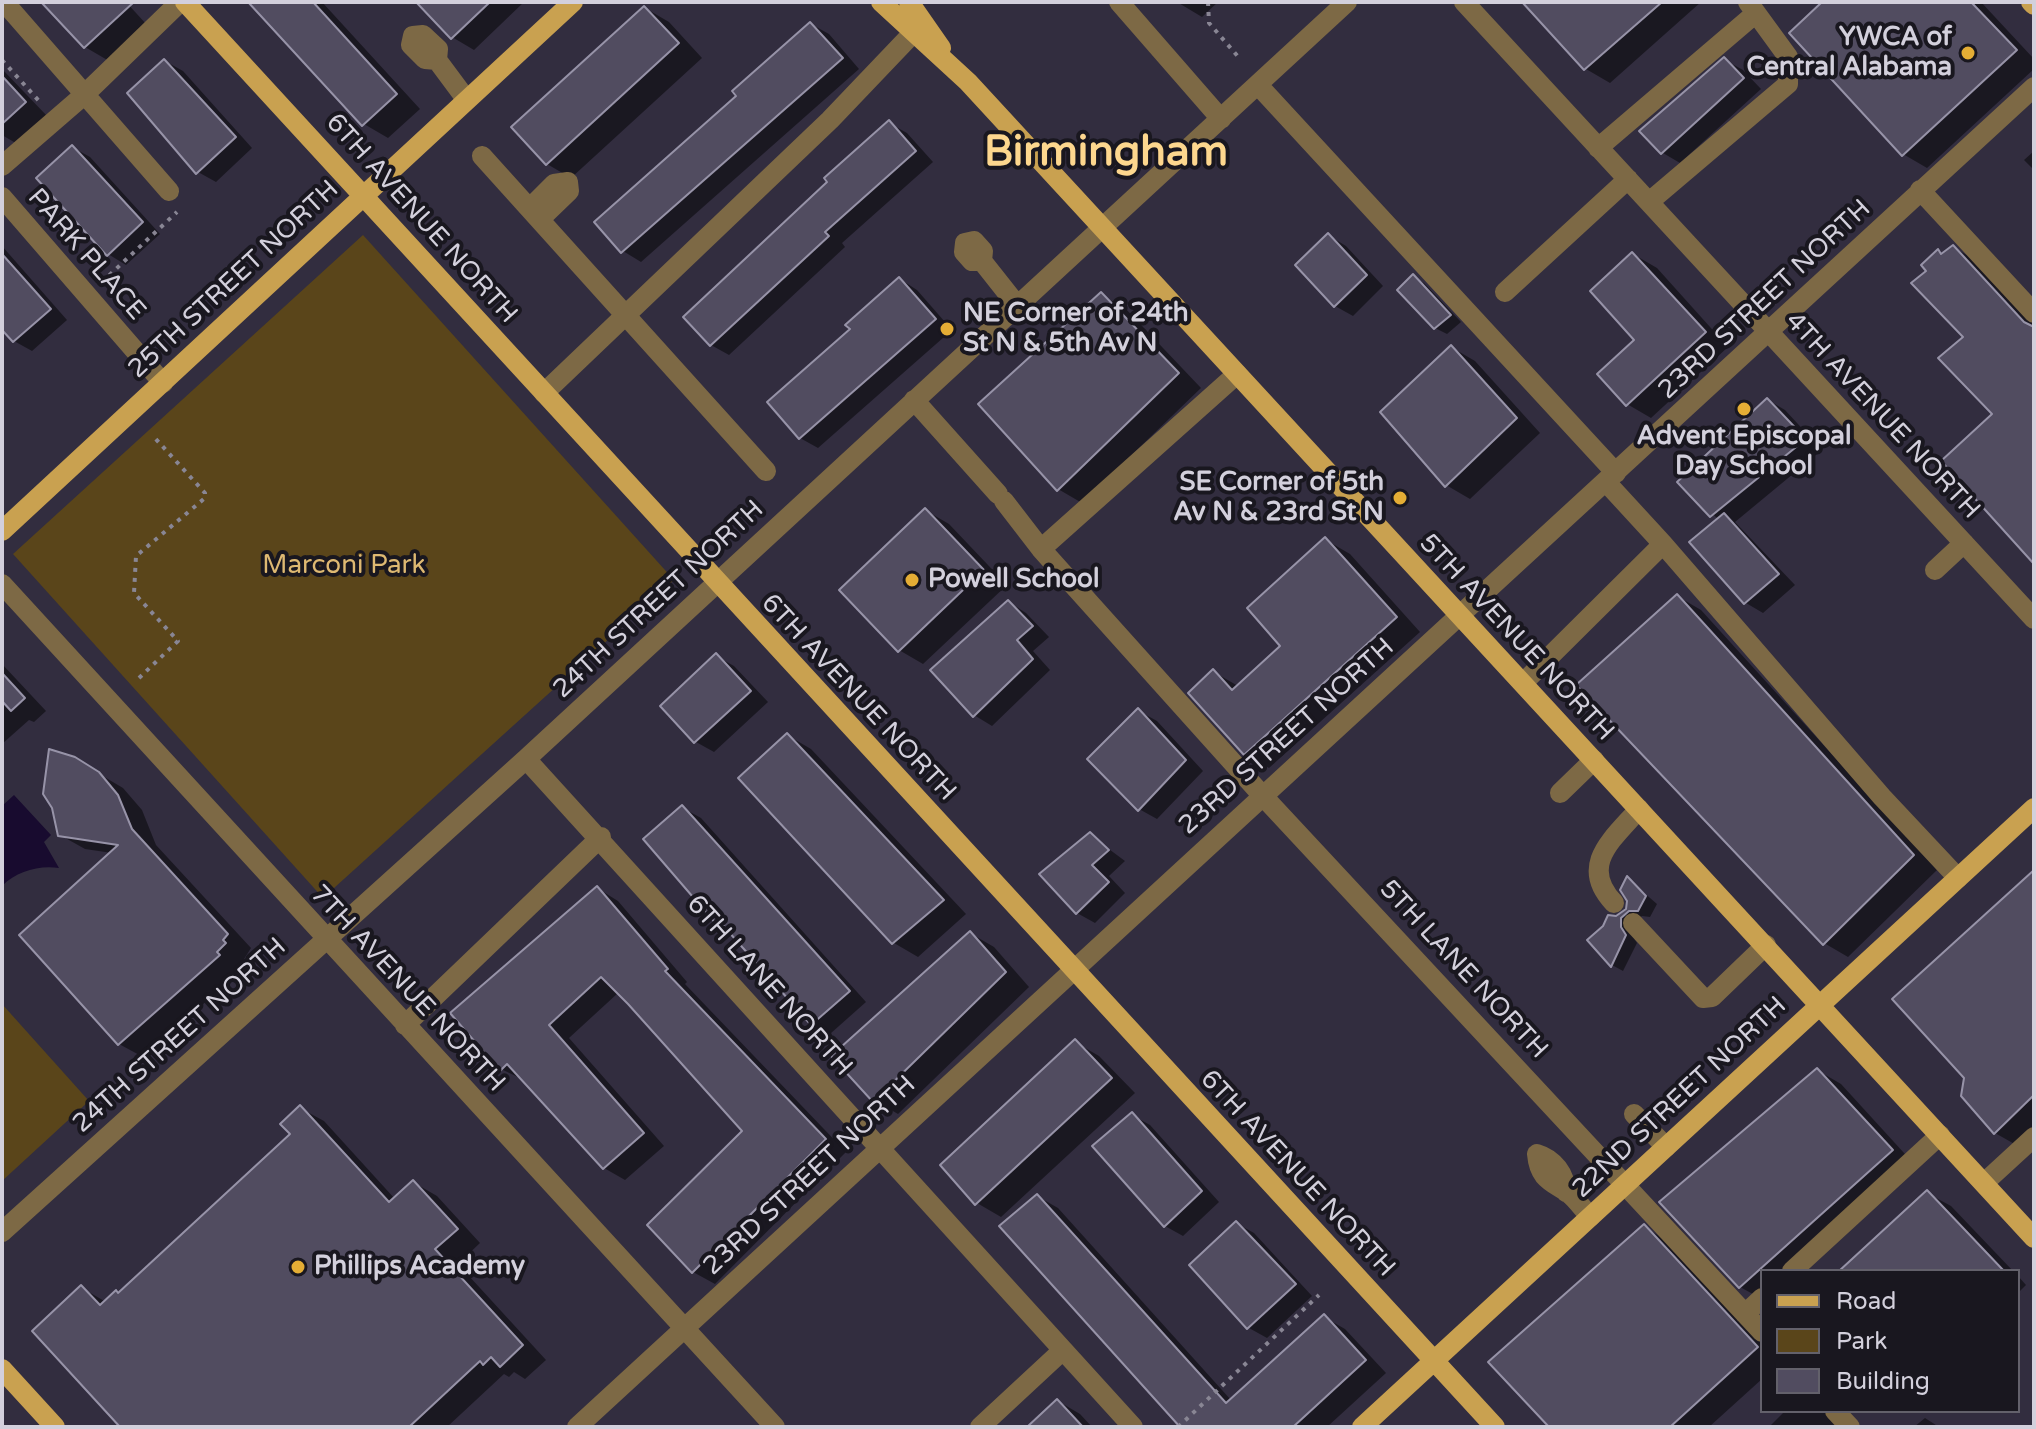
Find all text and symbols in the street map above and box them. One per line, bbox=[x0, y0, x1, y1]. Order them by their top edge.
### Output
place label: YWCA of Central Alabama bbox=[1747, 22, 1952, 84]
marker: YWCA of Central Alabama bbox=[1959, 44, 1977, 62]
street label: 6TH AVENUE NORTH bbox=[319, 108, 523, 330]
district label: Birmingham bbox=[984, 129, 1228, 179]
street label: 25TH STREET NORTH bbox=[122, 174, 346, 386]
street label: PARK PLACE bbox=[20, 183, 152, 327]
street label: 23RD STREET NORTH bbox=[1652, 194, 1878, 406]
place label: NE Corner of 24th St N & 5th Av N bbox=[963, 298, 1189, 360]
street label: 4TH AVENUE NORTH bbox=[1778, 306, 1986, 526]
marker: NE Corner of 24th St N & 5th Av N bbox=[938, 320, 956, 338]
marker: Advent Episcopal Day School bbox=[1735, 400, 1753, 418]
place label: Advent Episcopal Day School bbox=[1637, 421, 1851, 482]
place label: SE Corner of 5th Av N & 23rd St N bbox=[1173, 467, 1384, 528]
marker: SE Corner of 5th Av N & 23rd St N bbox=[1391, 489, 1409, 507]
street label: 24TH STREET NORTH bbox=[547, 494, 771, 706]
street label: 5TH AVENUE NORTH bbox=[1412, 528, 1620, 748]
park label: Marconi Park bbox=[262, 550, 426, 582]
place label: Powell School bbox=[928, 564, 1099, 596]
marker: Powell School bbox=[903, 571, 921, 589]
street label: 6TH AVENUE NORTH bbox=[754, 588, 962, 808]
street label: 23RD STREET NORTH bbox=[1173, 632, 1401, 842]
street label: 5TH LANE NORTH bbox=[1372, 874, 1554, 1066]
street label: 7TH AVENUE NORTH bbox=[303, 879, 511, 1099]
street label: 6TH LANE NORTH bbox=[680, 889, 858, 1083]
street label: 24TH STREET NORTH bbox=[67, 932, 293, 1140]
street label: 22ND STREET NORTH bbox=[1567, 991, 1793, 1205]
street label: 6TH AVENUE NORTH bbox=[1193, 1064, 1401, 1284]
street label: 23RD STREET NORTH bbox=[697, 1070, 923, 1282]
place label: Phillips Academy bbox=[314, 1251, 525, 1283]
marker: Phillips Academy bbox=[289, 1258, 307, 1276]
legend bbox=[1760, 1269, 2020, 1413]
text: Road bbox=[1836, 1287, 1896, 1316]
text: Park bbox=[1836, 1327, 1887, 1356]
text: Building bbox=[1836, 1367, 1930, 1396]

